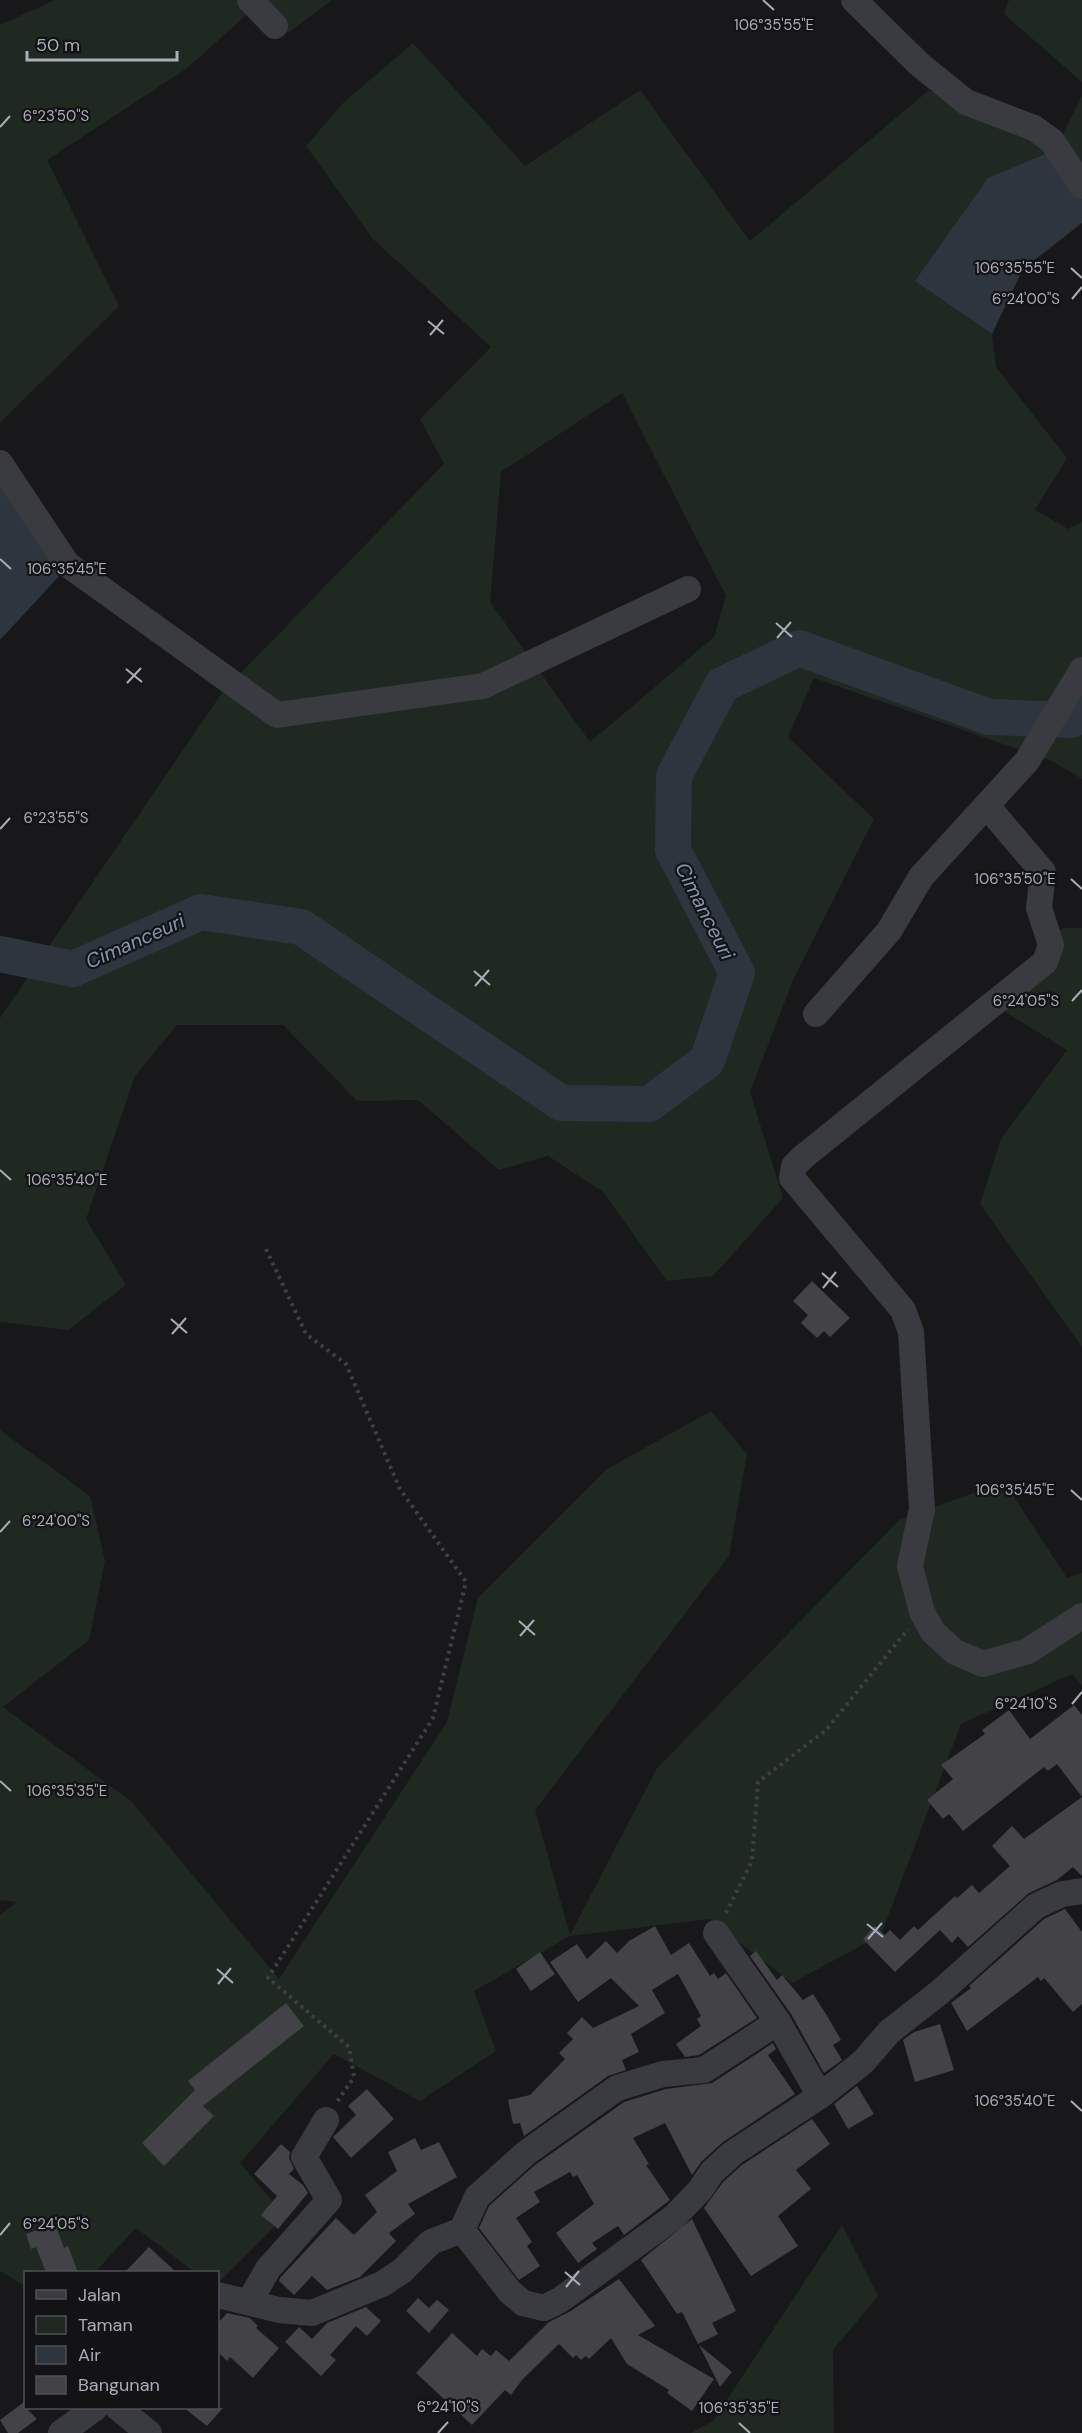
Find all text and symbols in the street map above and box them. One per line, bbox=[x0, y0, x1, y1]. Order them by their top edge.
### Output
text: 106°35'55"E bbox=[734, 15, 814, 35]
scale bar bbox=[27, 24, 177, 62]
text: 50 m bbox=[36, 33, 80, 57]
text: 6°23'50"S bbox=[23, 106, 90, 126]
text: 106°35'55"E bbox=[975, 258, 1055, 278]
text: 6°24'00"S bbox=[992, 289, 1060, 309]
text: 106°35'45"E bbox=[27, 559, 107, 579]
text: 6°23'55"S bbox=[23, 808, 89, 828]
water label: Cimanceuri bbox=[669, 858, 741, 965]
text: 106°35'50"E bbox=[974, 869, 1056, 889]
water label: Cimanceuri bbox=[81, 907, 190, 974]
text: 6°24'05"S bbox=[993, 991, 1060, 1011]
text: 106°35'40"E bbox=[26, 1170, 108, 1190]
text: 106°35'45"E bbox=[975, 1480, 1055, 1500]
text: 6°24'00"S bbox=[22, 1511, 90, 1531]
text: 6°24'10"S bbox=[995, 1694, 1058, 1714]
text: 106°35'35"E bbox=[27, 1781, 107, 1801]
text: 106°35'40"E bbox=[974, 2091, 1056, 2111]
text: 6°24'05"S bbox=[23, 2214, 90, 2234]
legend bbox=[24, 2271, 219, 2409]
text: Jalan bbox=[78, 2283, 121, 2307]
text: Taman bbox=[78, 2313, 133, 2337]
text: Air bbox=[78, 2343, 101, 2367]
text: Bangunan bbox=[78, 2373, 160, 2397]
text: 6°24'10"S bbox=[417, 2397, 480, 2417]
text: 106°35'35"E bbox=[699, 2398, 779, 2418]

